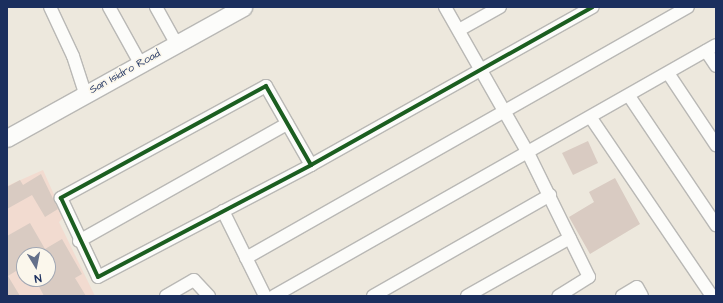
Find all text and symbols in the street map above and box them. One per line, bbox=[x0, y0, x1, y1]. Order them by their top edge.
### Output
street label: San Isidro Road bbox=[87, 47, 163, 97]
north arrow bbox=[16, 247, 56, 287]
text: N bbox=[33, 270, 43, 286]

